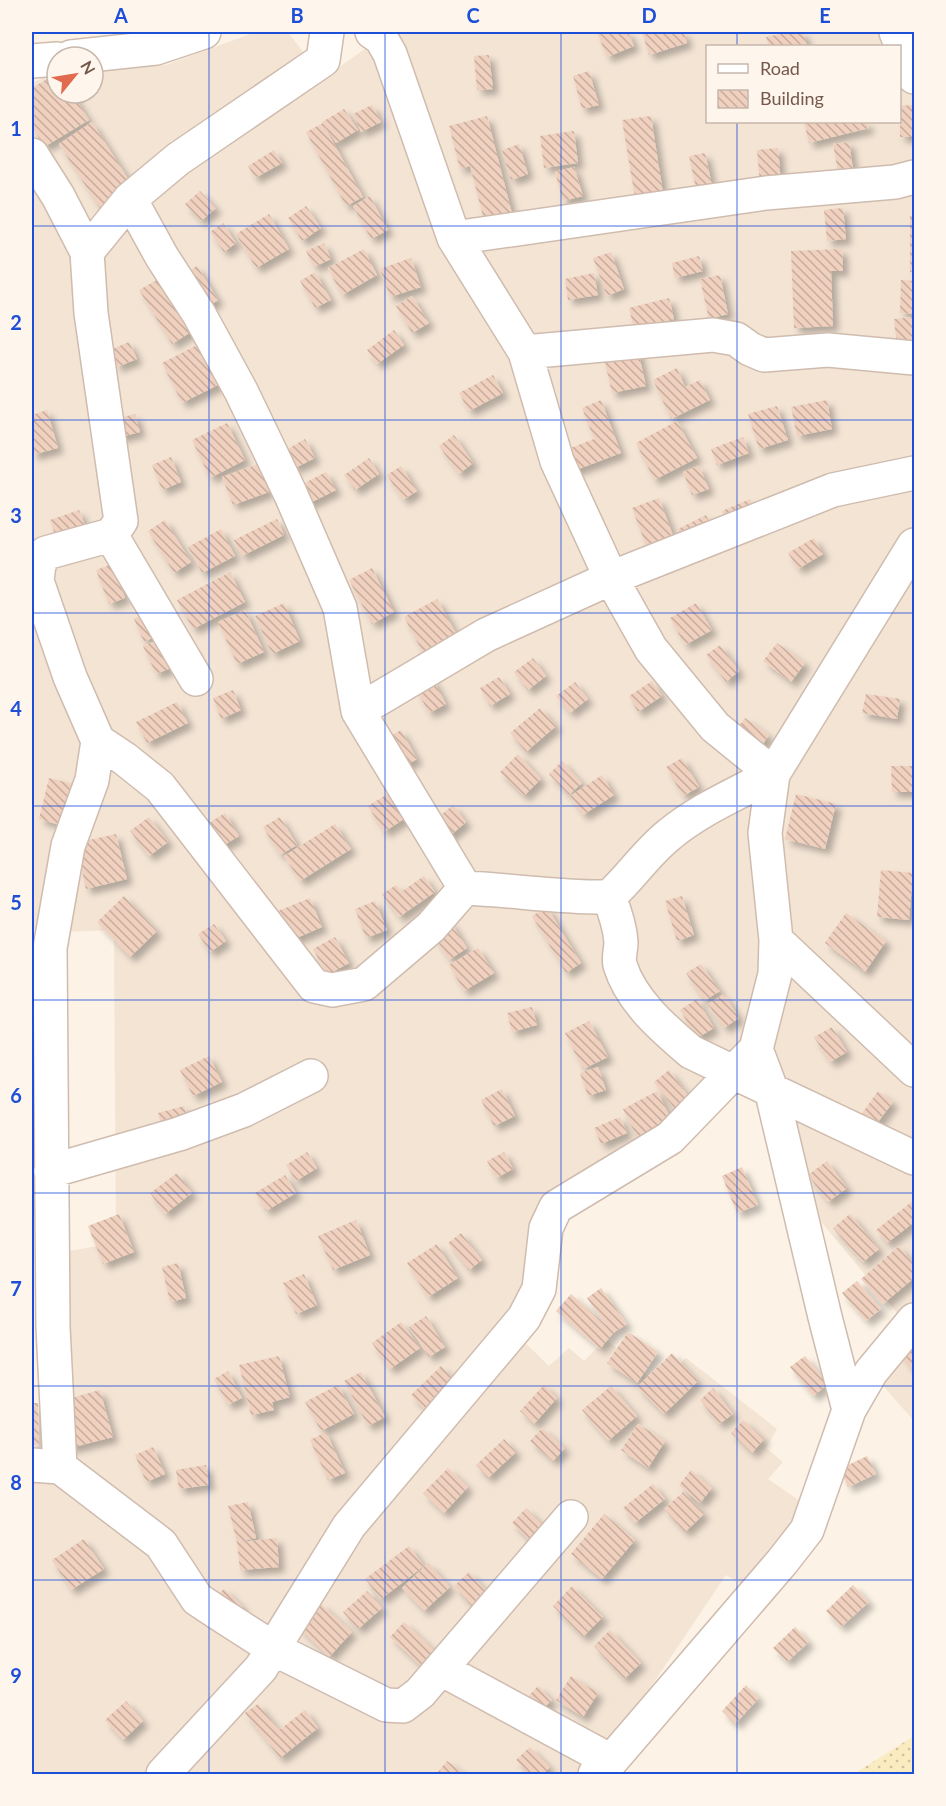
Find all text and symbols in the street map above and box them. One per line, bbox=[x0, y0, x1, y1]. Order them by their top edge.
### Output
text: A bbox=[113, 3, 128, 27]
text: B bbox=[290, 3, 304, 27]
text: C bbox=[466, 3, 480, 27]
text: D bbox=[641, 3, 657, 27]
text: E bbox=[819, 3, 831, 27]
north arrow bbox=[45, 45, 105, 105]
legend bbox=[706, 45, 901, 123]
text: N bbox=[77, 57, 100, 77]
text: Road bbox=[760, 57, 800, 79]
text: Building bbox=[760, 87, 824, 109]
text: 1 bbox=[10, 116, 22, 140]
text: 2 bbox=[10, 310, 22, 334]
text: 3 bbox=[10, 503, 22, 527]
text: 4 bbox=[10, 696, 22, 720]
text: 5 bbox=[10, 890, 22, 914]
text: 6 bbox=[10, 1083, 22, 1107]
text: 7 bbox=[10, 1276, 22, 1300]
text: 8 bbox=[10, 1470, 22, 1494]
text: 9 bbox=[10, 1663, 22, 1687]

